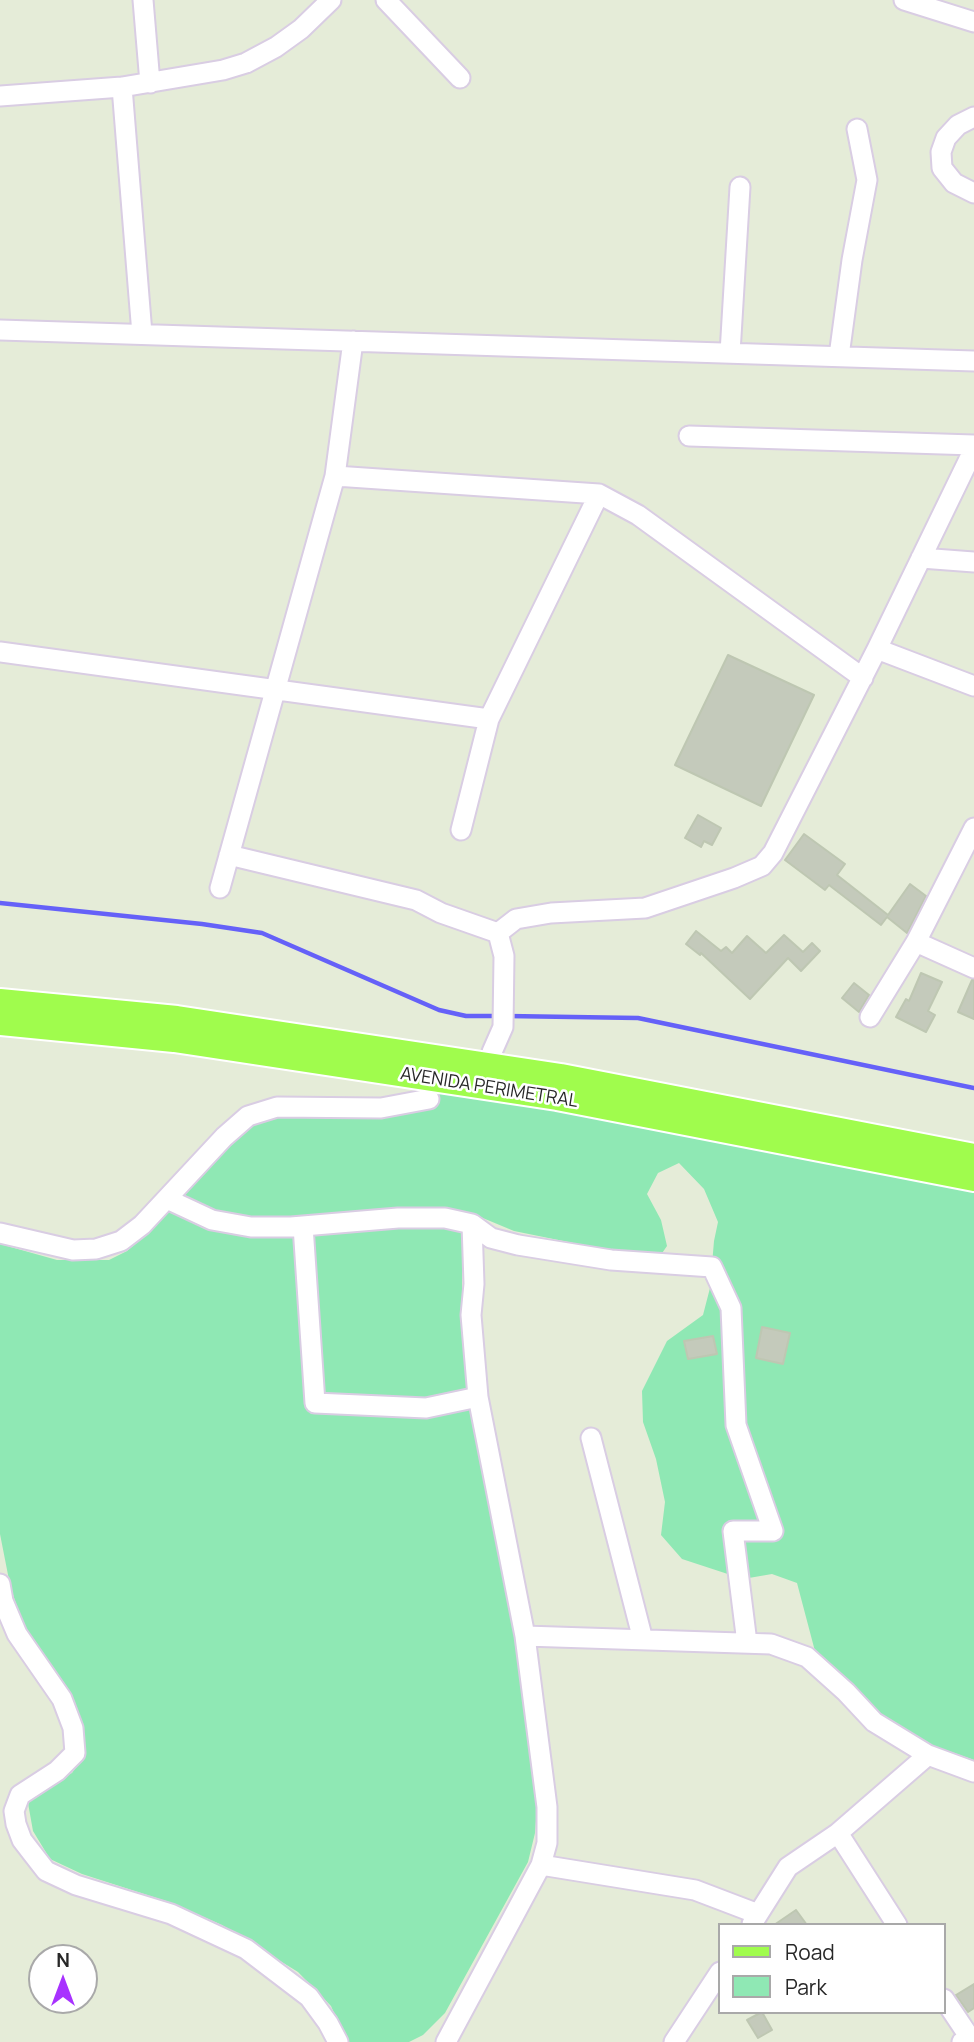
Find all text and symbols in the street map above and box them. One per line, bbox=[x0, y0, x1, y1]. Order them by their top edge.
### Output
street label: AVENIDA PERIMETRAL bbox=[399, 1063, 579, 1113]
legend bbox=[718, 1923, 946, 2014]
text: Road bbox=[785, 1938, 835, 1966]
north arrow bbox=[28, 1944, 98, 2014]
text: N bbox=[56, 1947, 70, 1973]
text: Park bbox=[785, 1973, 827, 2001]

